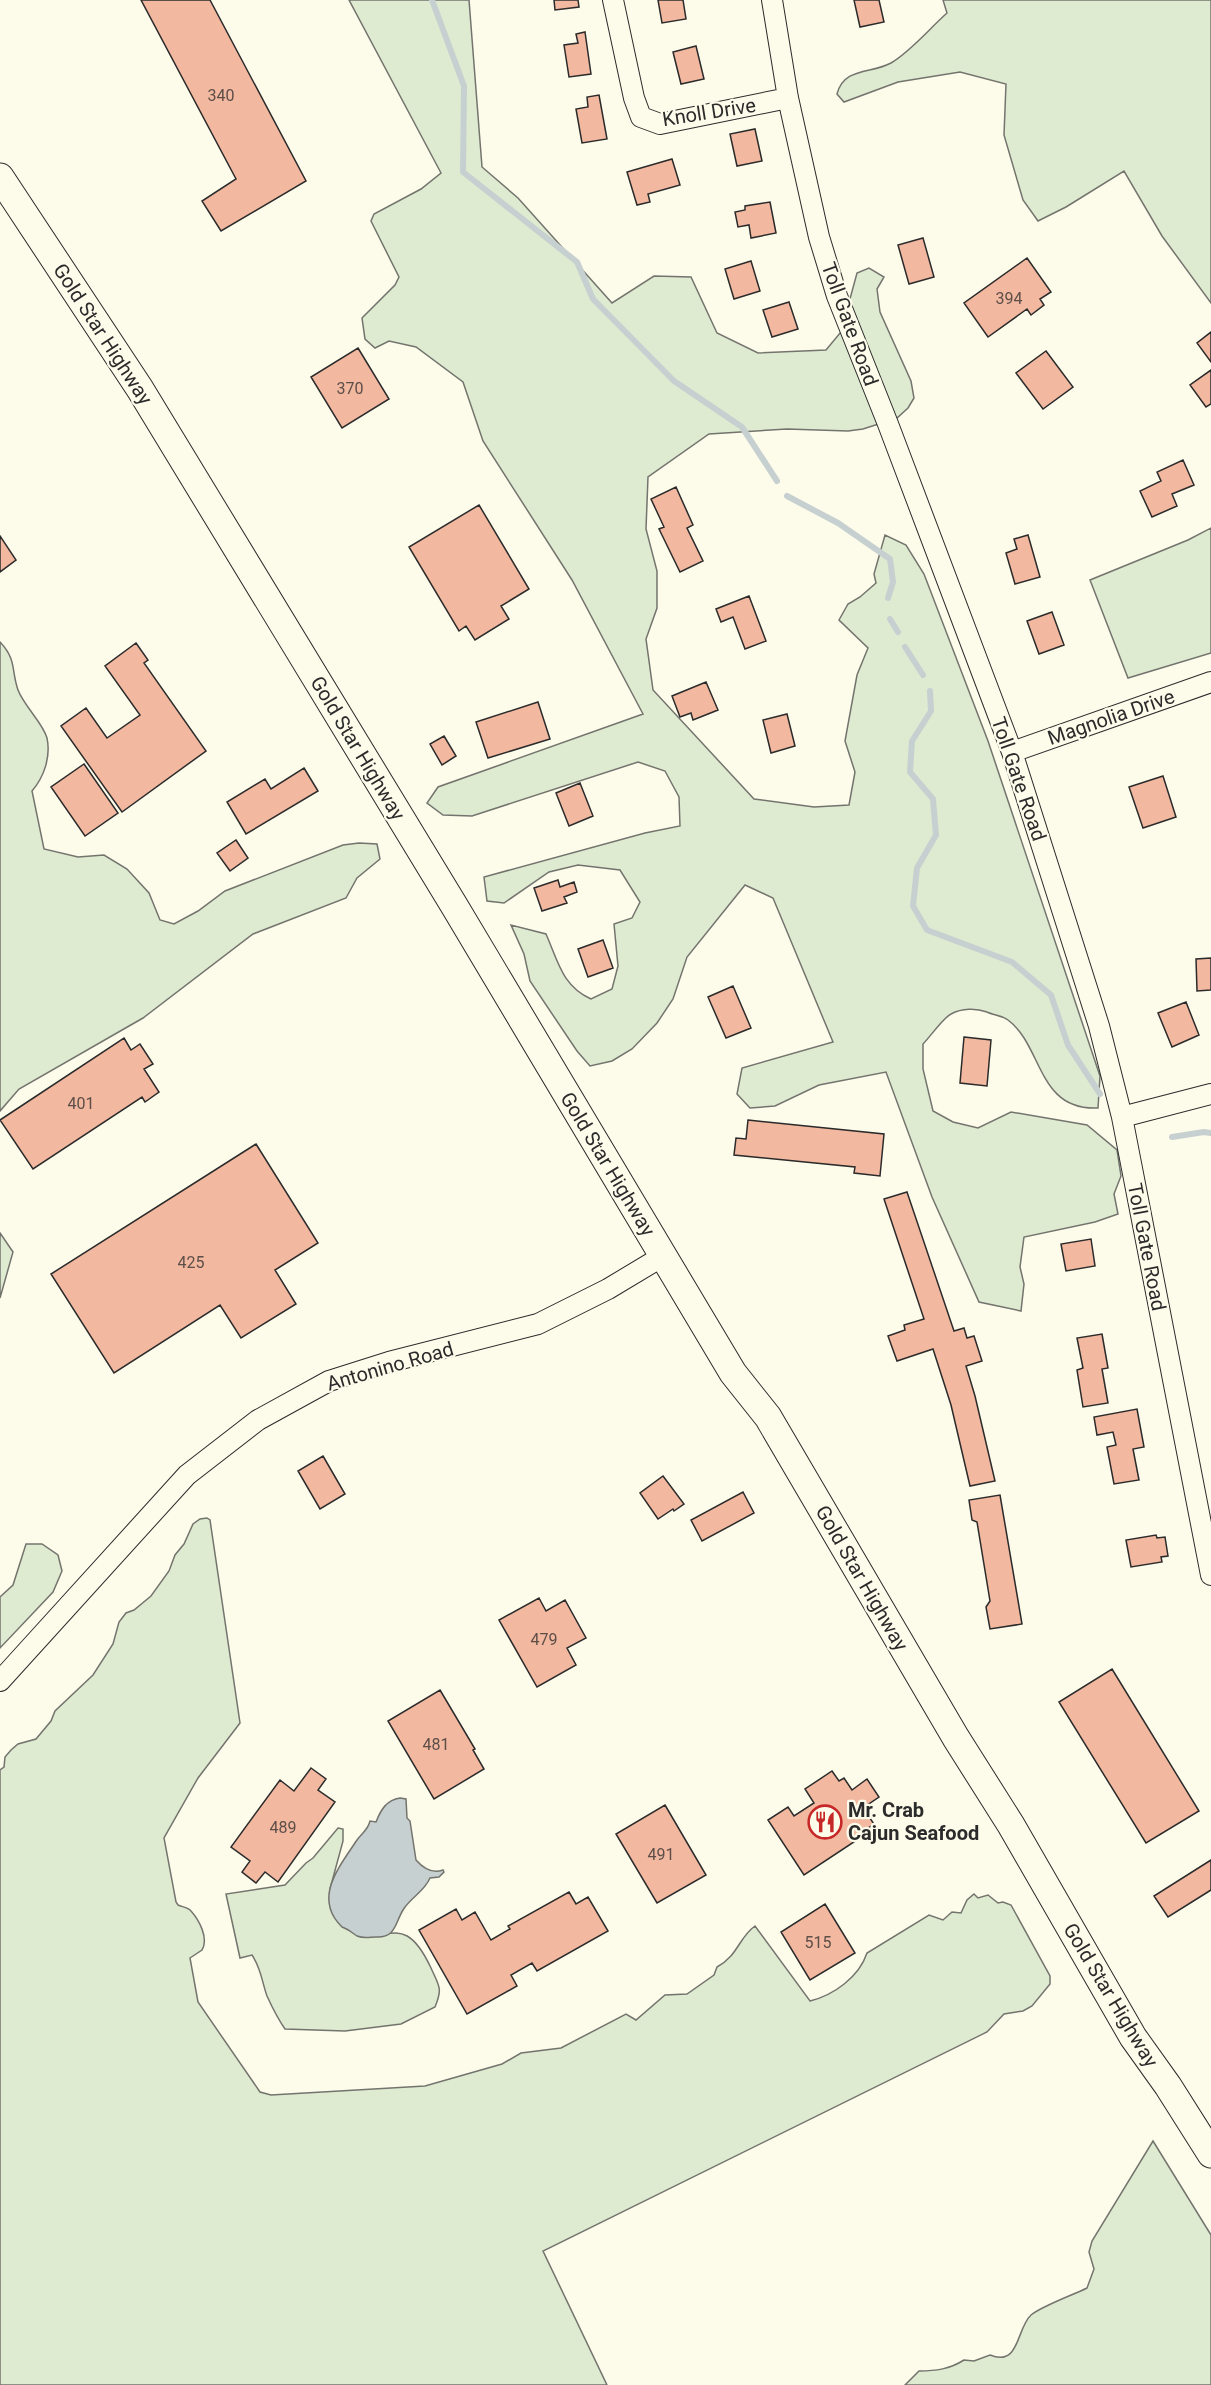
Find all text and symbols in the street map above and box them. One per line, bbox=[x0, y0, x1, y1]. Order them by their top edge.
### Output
house number: 340 bbox=[208, 86, 234, 105]
street label: Knoll Drive bbox=[661, 93, 757, 131]
street label: Gold Star Highway bbox=[48, 259, 158, 410]
street label: Toll Gate Road bbox=[817, 259, 883, 389]
house number: 394 bbox=[996, 289, 1022, 308]
house number: 370 bbox=[337, 379, 363, 398]
street label: Gold Star Highway bbox=[306, 672, 411, 825]
street label: Magnolia Drive bbox=[1044, 684, 1178, 750]
street label: Toll Gate Road bbox=[987, 714, 1051, 844]
street label: Gold Star Highway bbox=[556, 1088, 661, 1241]
house number: 401 bbox=[68, 1094, 94, 1113]
street label: Toll Gate Road bbox=[1123, 1181, 1171, 1313]
house number: 425 bbox=[178, 1253, 204, 1272]
street label: Antonino Road bbox=[324, 1336, 456, 1396]
street label: Gold Star Highway bbox=[811, 1501, 914, 1655]
house number: 479 bbox=[531, 1630, 557, 1649]
house number: 481 bbox=[423, 1735, 449, 1754]
place label: Mr. Crab Cajun Seafood bbox=[848, 1798, 979, 1845]
restaurant icon: Mr. Crab Cajun Seafood bbox=[807, 1804, 843, 1840]
house number: 489 bbox=[270, 1818, 296, 1837]
house number: 491 bbox=[648, 1845, 674, 1864]
street label: Gold Star Highway bbox=[1059, 1919, 1164, 2072]
house number: 515 bbox=[805, 1933, 831, 1952]

